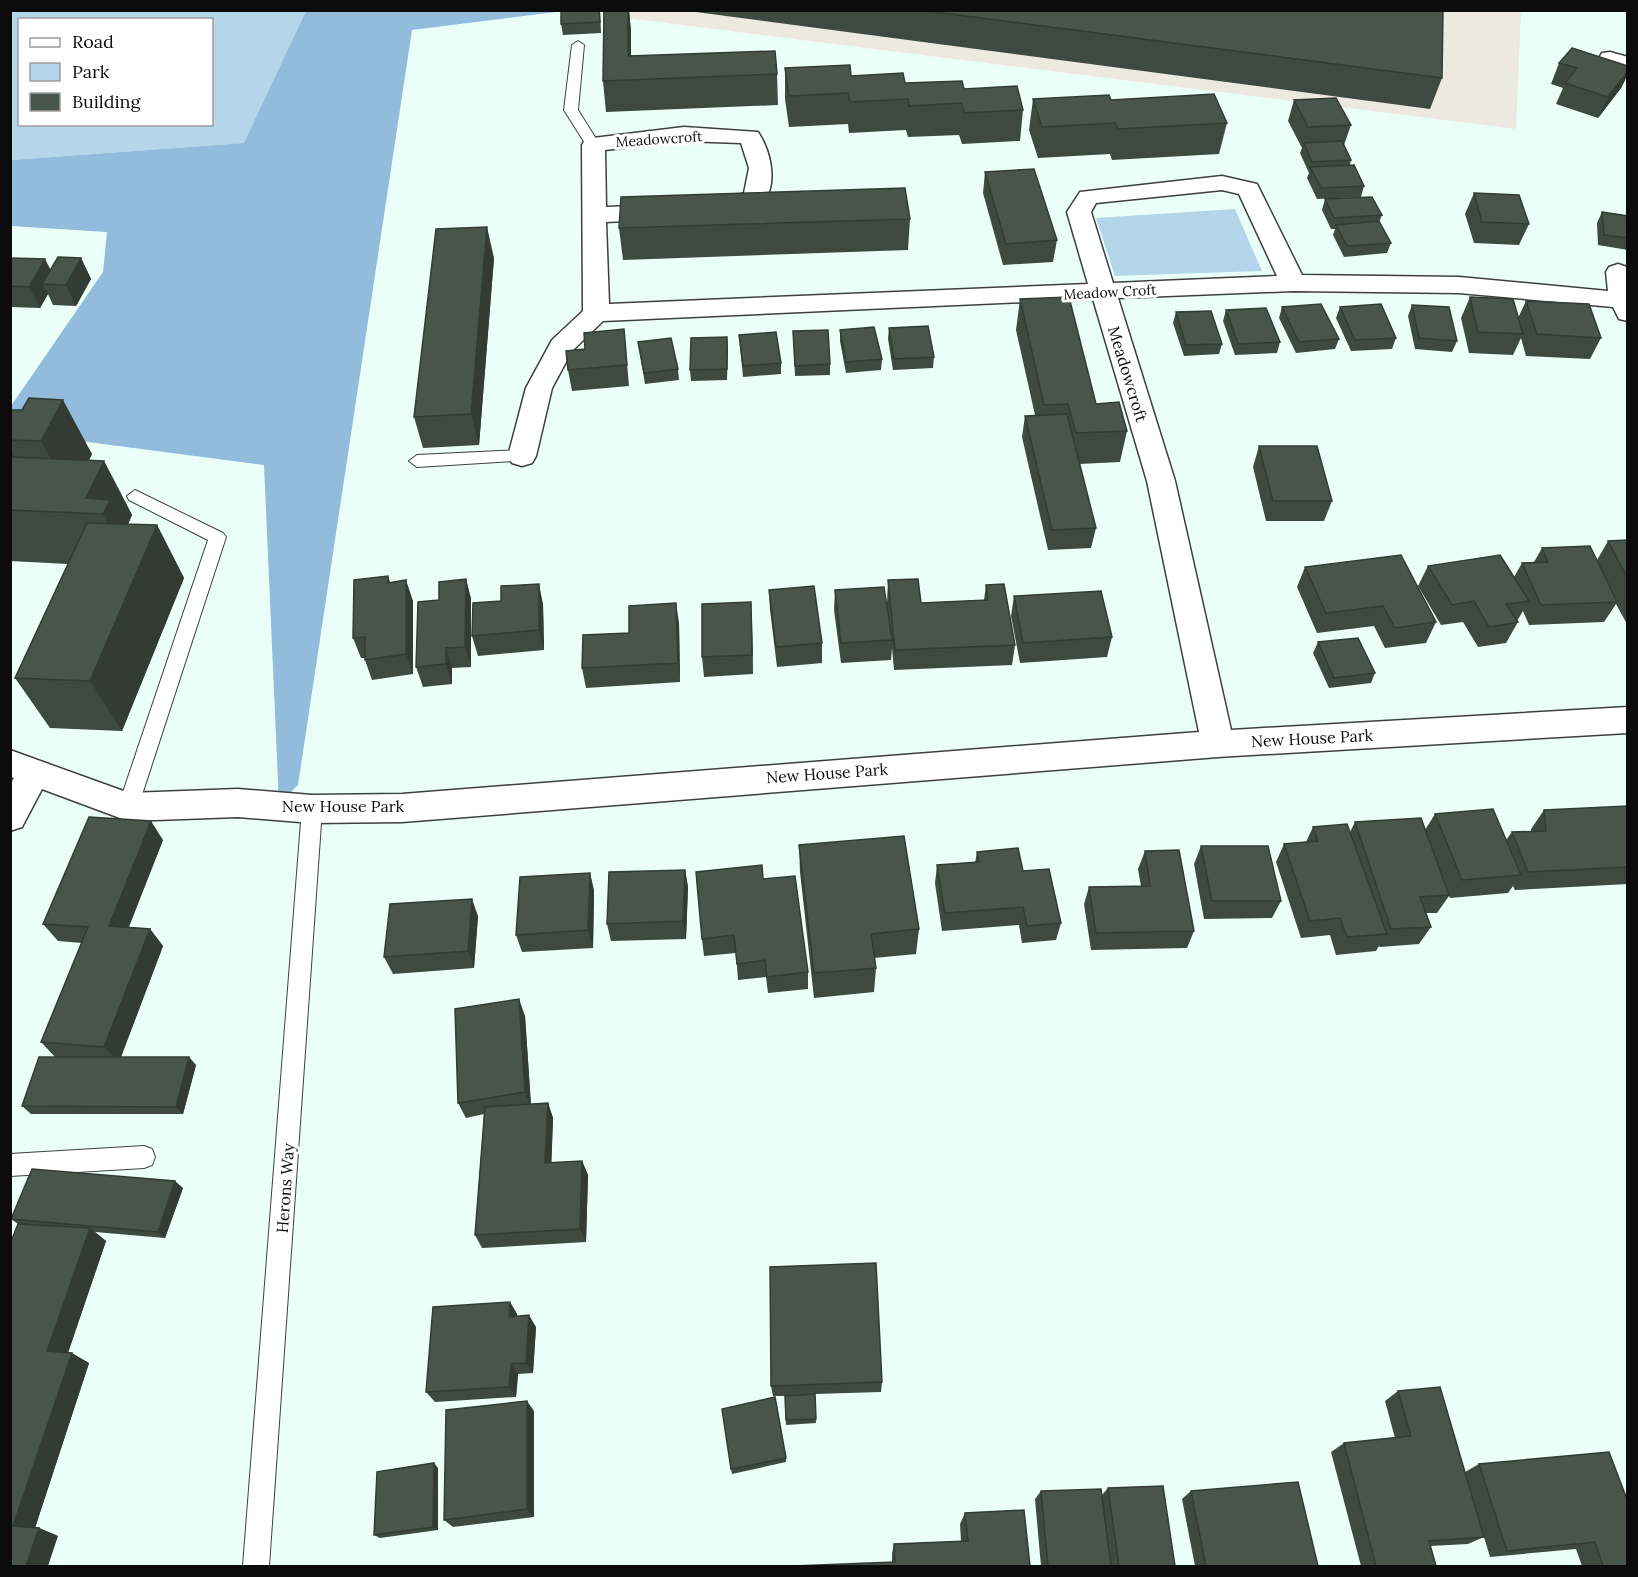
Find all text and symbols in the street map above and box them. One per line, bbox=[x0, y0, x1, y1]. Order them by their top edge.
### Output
legend bbox=[18, 18, 213, 126]
text: Road bbox=[72, 30, 114, 53]
text: Park bbox=[72, 60, 110, 83]
text: Building bbox=[72, 90, 142, 113]
street label: Meadowcroft bbox=[615, 127, 704, 151]
street label: Meadow Croft bbox=[1063, 281, 1158, 303]
street label: Meadowcroft bbox=[1104, 324, 1152, 425]
street label: New House Park bbox=[1250, 725, 1374, 751]
street label: New House Park bbox=[765, 759, 889, 787]
street label: New House Park bbox=[282, 796, 405, 816]
street label: Herons Way bbox=[272, 1142, 298, 1234]

